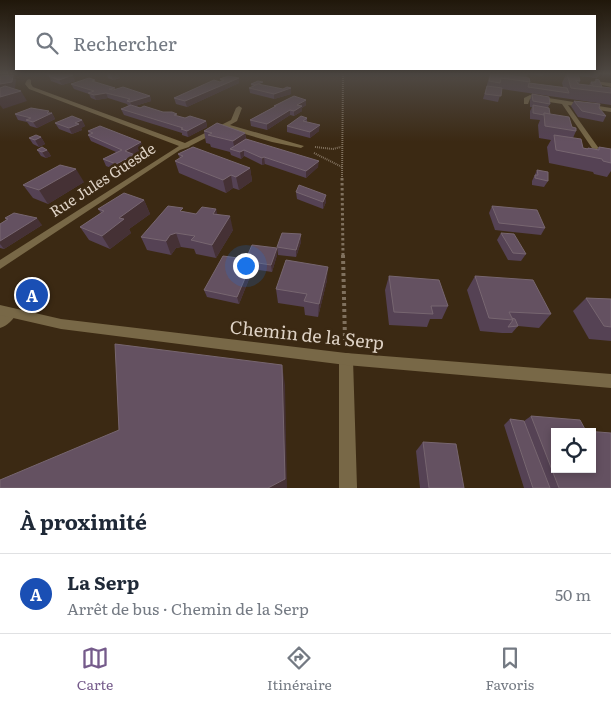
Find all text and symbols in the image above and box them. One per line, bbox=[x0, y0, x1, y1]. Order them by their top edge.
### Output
search box bbox=[15, 15, 596, 70]
icon: search bbox=[33, 29, 61, 57]
text: Rechercher bbox=[73, 29, 177, 57]
street label: Rue Jules Guesde bbox=[45, 136, 160, 222]
your location bbox=[233, 253, 259, 279]
pin: A bbox=[16, 276, 48, 314]
street label: Chemin de la Serp bbox=[229, 312, 385, 356]
map controls bbox=[551, 428, 596, 473]
button: locate bbox=[551, 428, 596, 473]
text: À proximité bbox=[20, 505, 147, 536]
text: La Serp bbox=[67, 568, 139, 596]
text: A bbox=[30, 582, 42, 606]
text: 50 m bbox=[555, 582, 591, 606]
text: Arrêt de bus · Chemin de la Serp bbox=[67, 596, 309, 620]
tab: Carte bbox=[77, 644, 113, 694]
tab: Itinéraire bbox=[267, 644, 332, 694]
tab: Favoris bbox=[485, 644, 534, 694]

